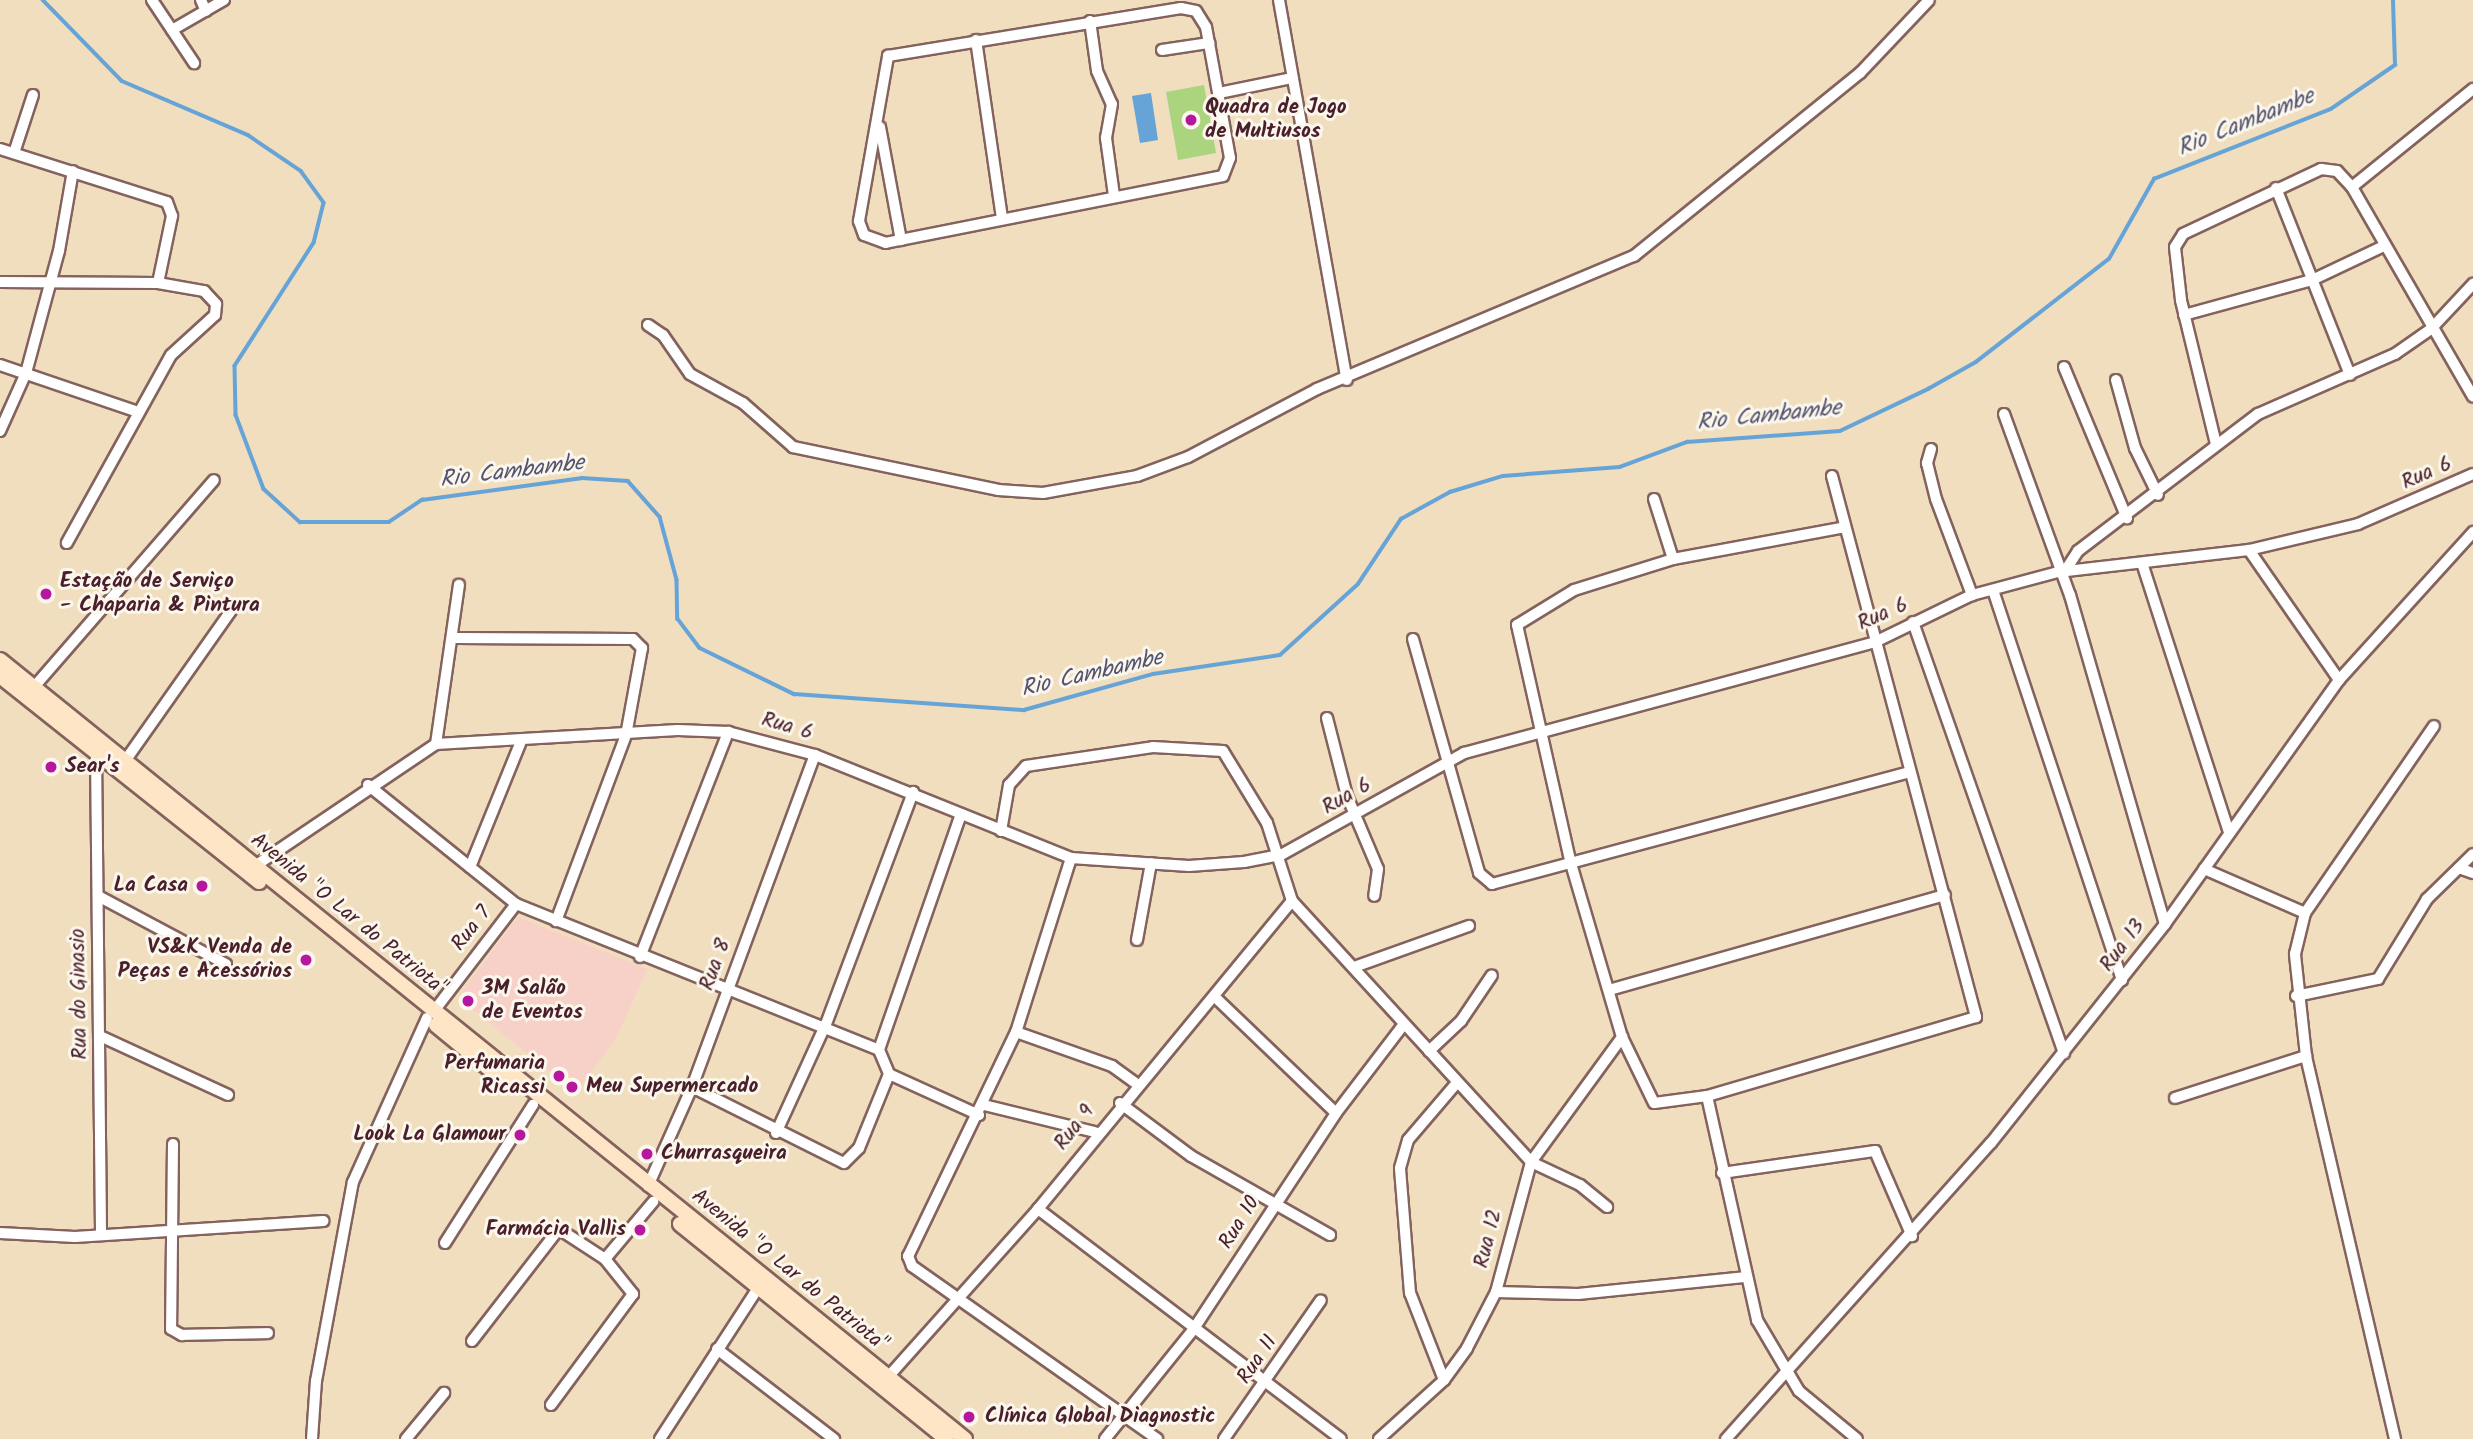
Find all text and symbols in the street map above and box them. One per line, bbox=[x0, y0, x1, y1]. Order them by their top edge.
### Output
water label: Rio Cambambe bbox=[2174, 83, 2318, 163]
place label: Quadra de Jogo de Multiusos bbox=[1205, 95, 1347, 145]
marker: Quadra de Jogo de Multiusos bbox=[1183, 112, 1199, 128]
water label: Rio Cambambe bbox=[1695, 395, 1843, 437]
water label: Rio Cambambe bbox=[438, 449, 586, 495]
street label: Rua 6 bbox=[2398, 452, 2456, 496]
place label: Estação de Serviço - Chaparia & Pintura bbox=[60, 569, 260, 619]
marker: Estação de Serviço - Chaparia & Pintura bbox=[38, 586, 54, 602]
street label: Rua 6 bbox=[1854, 593, 1912, 637]
water label: Rio Cambambe bbox=[1018, 644, 1166, 704]
street label: Rua 6 bbox=[758, 708, 816, 746]
place label: Sear's bbox=[65, 754, 120, 780]
marker: Sear's bbox=[43, 759, 59, 775]
street label: Rua 6 bbox=[1318, 773, 1376, 821]
street label: Avenida "O Lar do Patriota" bbox=[245, 828, 451, 1002]
place label: La Casa bbox=[114, 873, 188, 899]
marker: La Casa bbox=[194, 878, 210, 894]
street label: Rua 7 bbox=[447, 901, 497, 957]
street label: Rua 13 bbox=[2095, 915, 2151, 977]
street label: Rua do Ginasio bbox=[66, 928, 94, 1060]
place label: VS&K Venda de Peças e Acessórios bbox=[118, 935, 292, 985]
street label: Rua 8 bbox=[695, 936, 737, 994]
marker: VS&K Venda de Peças e Acessórios bbox=[298, 952, 314, 968]
place label: 3M Salão de Eventos bbox=[482, 976, 583, 1026]
marker: 3M Salão de Eventos bbox=[460, 993, 476, 1009]
place label: Perfumaria Ricassi bbox=[445, 1051, 545, 1101]
marker: Perfumaria Ricassi bbox=[551, 1068, 567, 1084]
place label: Meu Supermercado bbox=[586, 1074, 758, 1100]
marker: Meu Supermercado bbox=[564, 1079, 580, 1095]
street label: Rua 9 bbox=[1049, 1100, 1101, 1156]
place label: Look La Glamour bbox=[353, 1122, 506, 1148]
marker: Look La Glamour bbox=[512, 1127, 528, 1143]
place label: Churrasqueira bbox=[661, 1141, 787, 1167]
marker: Churrasqueira bbox=[639, 1146, 655, 1162]
street label: Avenida "O Lar do Patriota" bbox=[686, 1184, 892, 1358]
street label: Rua 10 bbox=[1214, 1192, 1266, 1254]
street label: Rua 12 bbox=[1470, 1207, 1508, 1271]
place label: Farmácia Vallis bbox=[485, 1217, 626, 1243]
marker: Farmácia Vallis bbox=[632, 1222, 648, 1238]
street label: Rua 11 bbox=[1233, 1331, 1283, 1389]
place label: Clínica Global Diagnostic bbox=[985, 1404, 1216, 1430]
marker: Clínica Global Diagnostic bbox=[959, 1407, 979, 1427]

